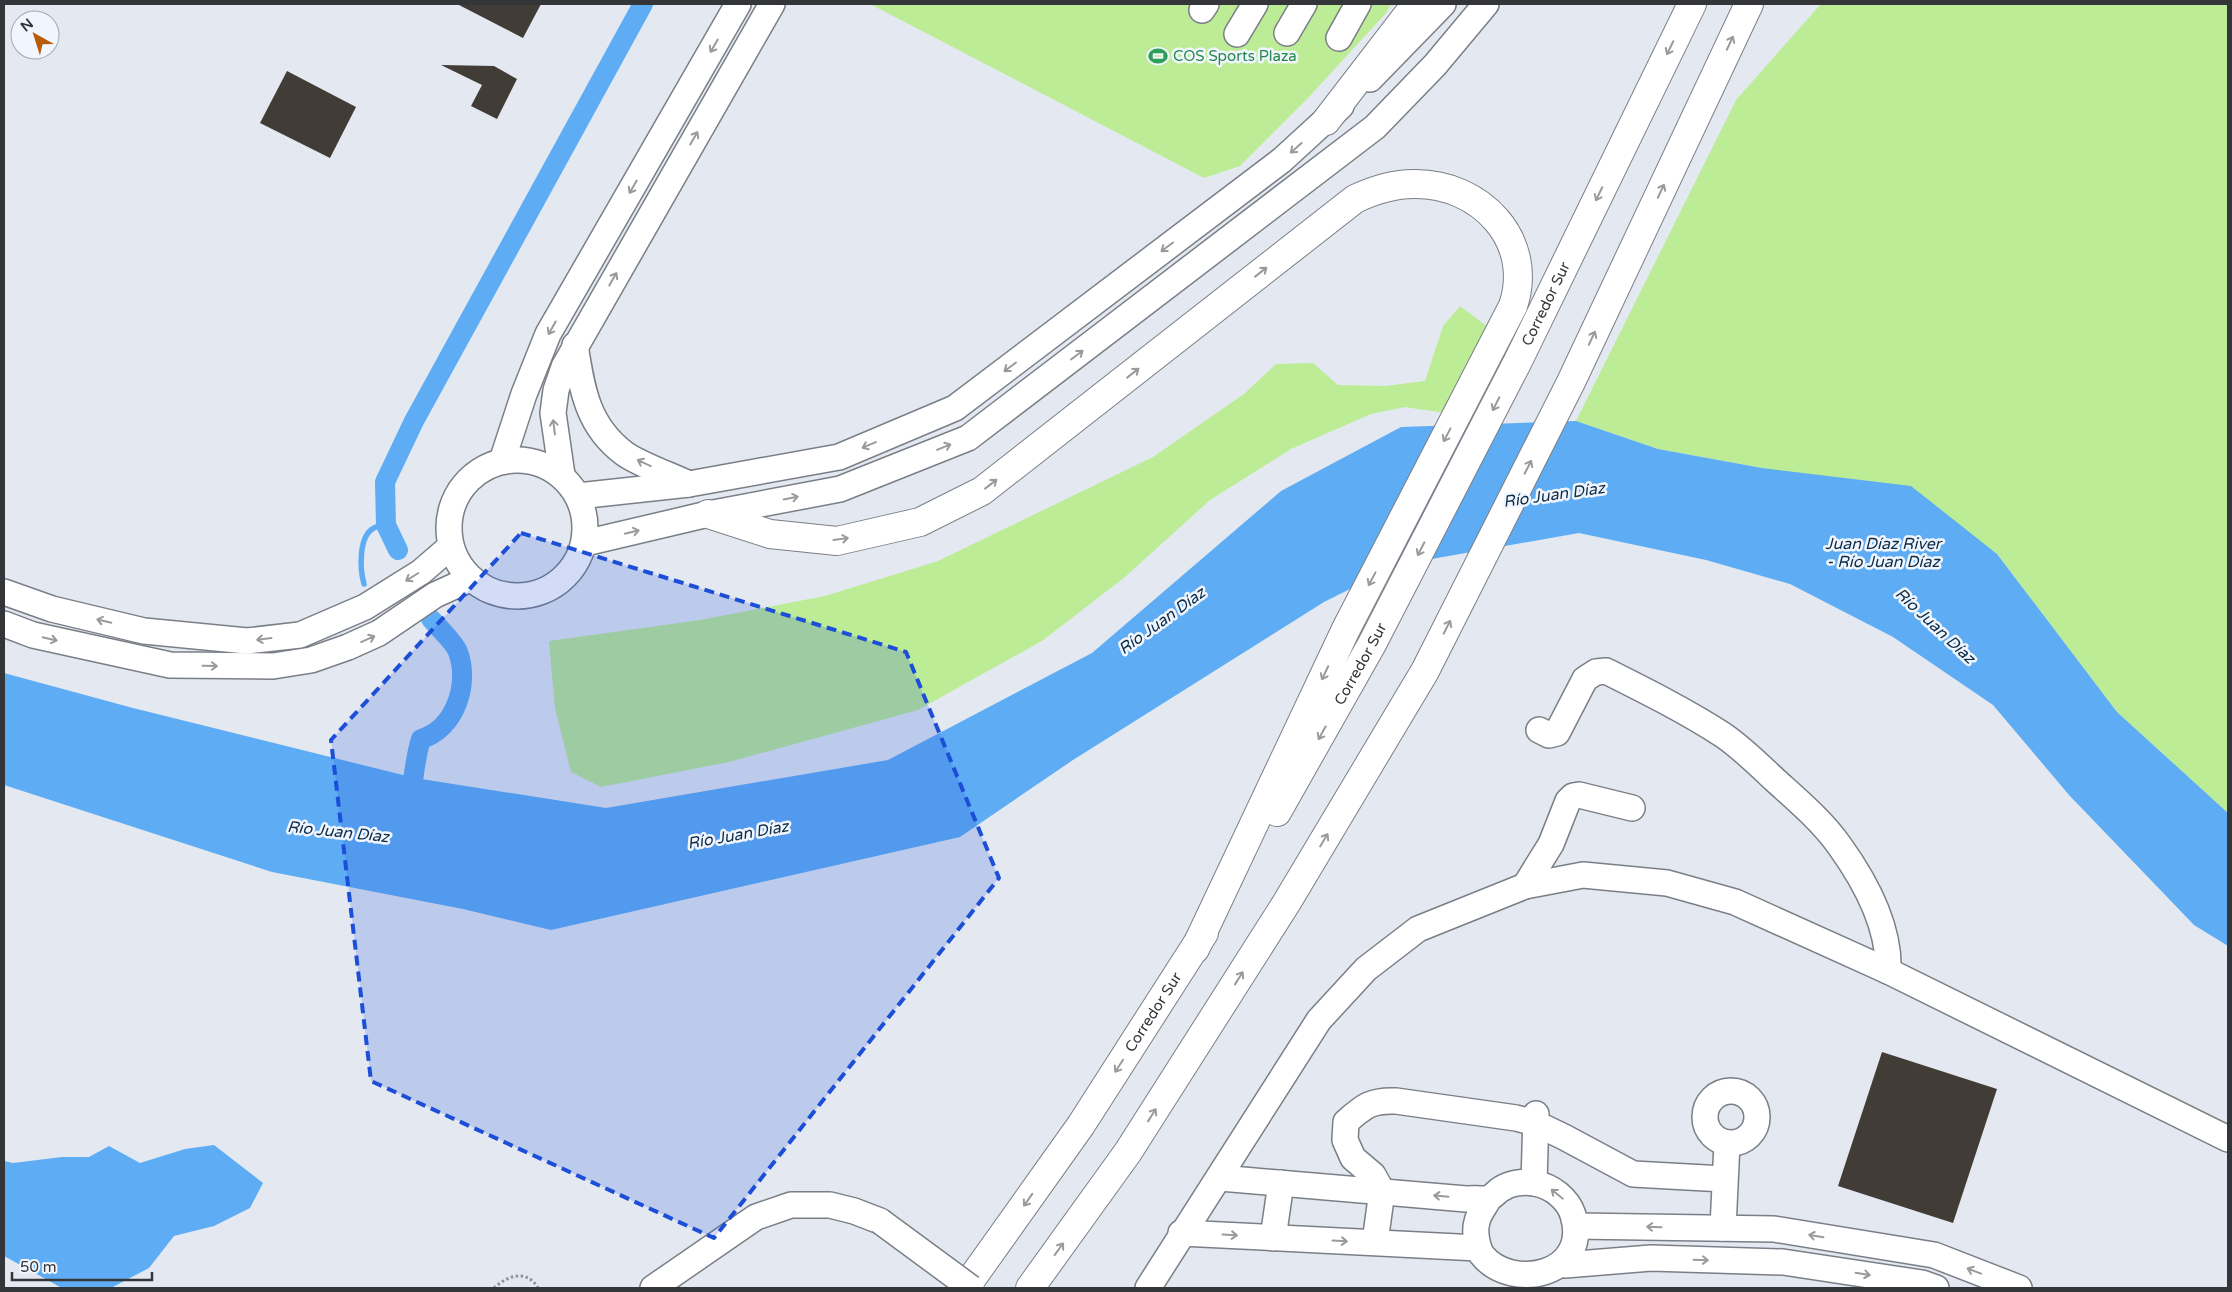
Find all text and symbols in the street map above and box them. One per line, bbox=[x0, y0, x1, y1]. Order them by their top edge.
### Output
north arrow bbox=[10, 10, 60, 60]
text: N bbox=[17, 15, 37, 35]
one-way arrow bbox=[1725, 36, 1735, 51]
one-way arrow bbox=[708, 38, 718, 53]
one-way arrow bbox=[1665, 40, 1675, 55]
sports icon: COS Sports Plaza bbox=[1147, 45, 1169, 67]
place label: COS Sports Plaza bbox=[1173, 47, 1297, 65]
one-way arrow bbox=[689, 131, 699, 146]
one-way arrow bbox=[1289, 142, 1302, 154]
one-way arrow bbox=[627, 179, 637, 193]
one-way arrow bbox=[1656, 183, 1666, 198]
one-way arrow bbox=[1594, 186, 1604, 201]
one-way arrow bbox=[1160, 242, 1174, 252]
street label: Corredor Sur bbox=[1518, 259, 1574, 349]
one-way arrow bbox=[1254, 267, 1267, 278]
one-way arrow bbox=[608, 272, 618, 287]
one-way arrow bbox=[546, 320, 556, 334]
one-way arrow bbox=[1587, 331, 1597, 346]
one-way arrow bbox=[1070, 349, 1083, 360]
one-way arrow bbox=[1004, 361, 1017, 372]
one-way arrow bbox=[1126, 367, 1139, 378]
one-way arrow bbox=[1491, 396, 1500, 411]
one-way arrow bbox=[549, 420, 559, 436]
one-way arrow bbox=[1442, 428, 1452, 443]
one-way arrow bbox=[862, 440, 877, 450]
one-way arrow bbox=[937, 442, 952, 451]
one-way arrow bbox=[637, 458, 652, 468]
one-way arrow bbox=[1523, 459, 1533, 474]
one-way arrow bbox=[984, 478, 997, 489]
water label: Río Juan Díaz bbox=[1502, 478, 1608, 512]
one-way arrow bbox=[782, 493, 798, 502]
one-way arrow bbox=[623, 527, 639, 536]
one-way arrow bbox=[832, 534, 848, 544]
water label: Juan Díaz River - Río Juan Díaz bbox=[1825, 534, 1943, 572]
one-way arrow bbox=[1416, 541, 1426, 556]
one-way arrow bbox=[1367, 572, 1377, 587]
one-way arrow bbox=[406, 573, 420, 583]
water label: Río Juan Díaz bbox=[1115, 582, 1211, 659]
water label: Río Juan Díaz bbox=[1891, 584, 1981, 670]
one-way arrow bbox=[96, 616, 112, 625]
street label: Corredor Sur bbox=[1330, 620, 1391, 708]
one-way arrow bbox=[1442, 620, 1452, 635]
one-way arrow bbox=[360, 633, 375, 643]
one-way arrow bbox=[257, 634, 273, 644]
one-way arrow bbox=[42, 635, 58, 644]
one-way arrow bbox=[201, 661, 217, 671]
one-way arrow bbox=[1320, 665, 1330, 680]
one-way arrow bbox=[1317, 725, 1327, 740]
water label: Río Juan Díaz bbox=[686, 816, 792, 854]
water label: Río Juan Díaz bbox=[286, 817, 392, 847]
one-way arrow bbox=[1320, 834, 1330, 848]
street label: Corredor Sur bbox=[1121, 969, 1186, 1056]
one-way arrow bbox=[1234, 972, 1244, 986]
one-way arrow bbox=[1114, 1058, 1124, 1072]
one-way arrow bbox=[1147, 1109, 1157, 1123]
one-way arrow bbox=[1551, 1188, 1564, 1199]
one-way arrow bbox=[1433, 1192, 1449, 1201]
one-way arrow bbox=[1023, 1193, 1033, 1207]
one-way arrow bbox=[1646, 1222, 1662, 1232]
one-way arrow bbox=[1222, 1231, 1238, 1240]
one-way arrow bbox=[1808, 1231, 1824, 1241]
one-way arrow bbox=[1332, 1236, 1348, 1245]
one-way arrow bbox=[1054, 1242, 1064, 1256]
scale bar bbox=[12, 1250, 152, 1282]
one-way arrow bbox=[1693, 1255, 1709, 1264]
text: 50 m bbox=[20, 1258, 57, 1276]
one-way arrow bbox=[1967, 1265, 1982, 1275]
one-way arrow bbox=[1854, 1269, 1870, 1279]

